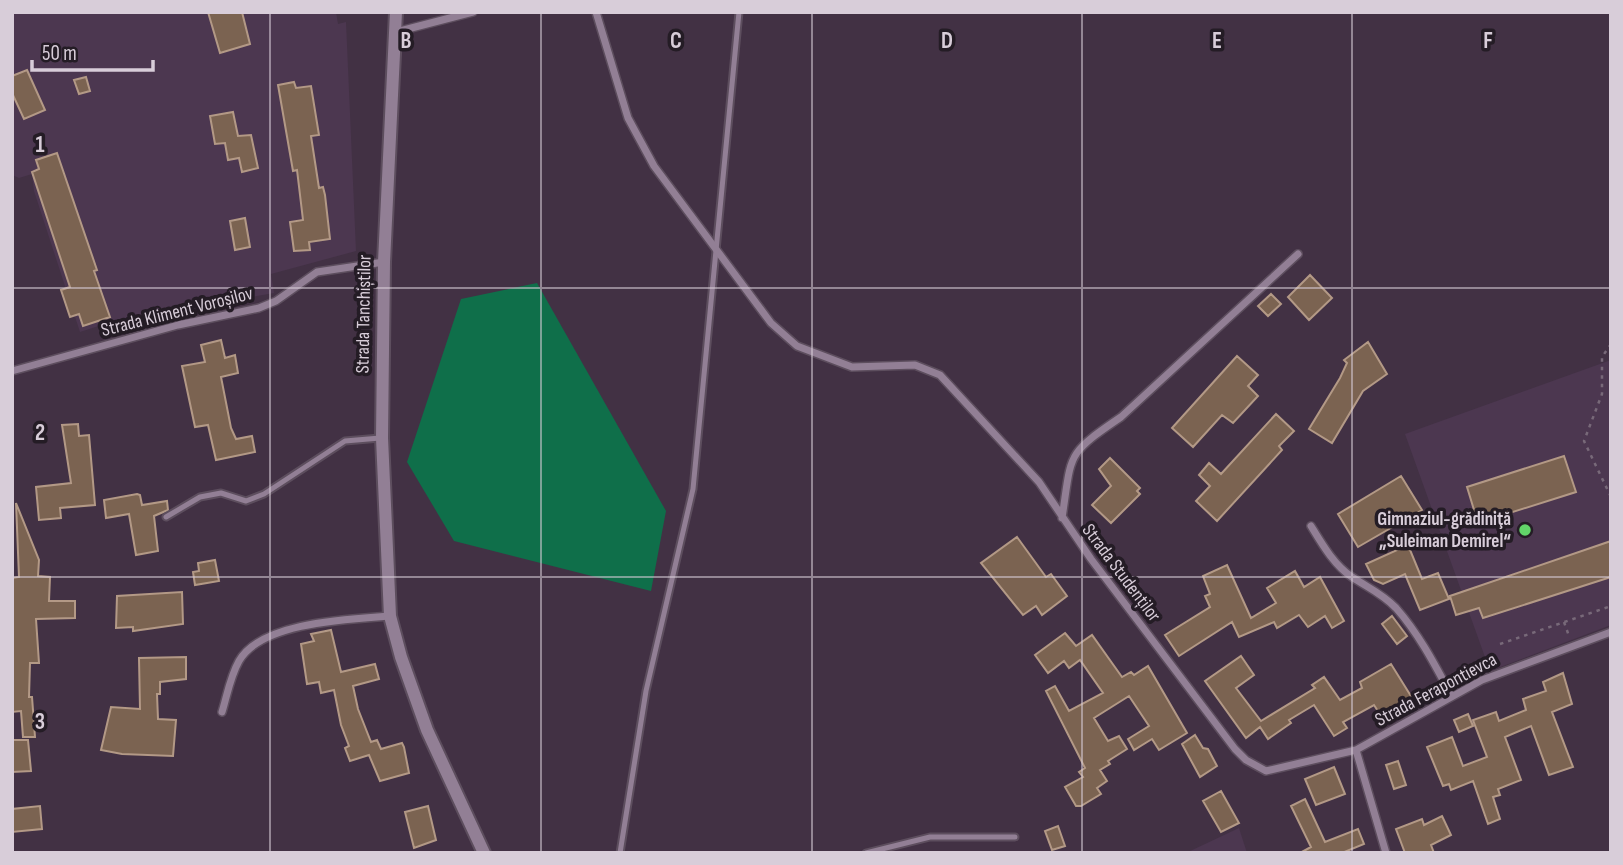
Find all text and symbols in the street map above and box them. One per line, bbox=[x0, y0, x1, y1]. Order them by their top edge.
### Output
text: B bbox=[401, 27, 412, 55]
text: C bbox=[670, 27, 682, 55]
text: D bbox=[941, 27, 953, 55]
text: E bbox=[1212, 27, 1222, 55]
text: F bbox=[1483, 27, 1493, 55]
scale bar bbox=[32, 28, 152, 72]
text: 50 m bbox=[42, 41, 77, 66]
text: 1 bbox=[35, 131, 45, 159]
street label: Strada Tanchiștilor bbox=[351, 254, 377, 374]
street label: Strada Kliment Voroșilov bbox=[99, 282, 255, 342]
text: 2 bbox=[35, 419, 45, 447]
place label: Gimnaziul-grădiniţă „Suleiman Demirel“ bbox=[1377, 508, 1511, 553]
street label: Strada Studenților bbox=[1077, 520, 1166, 627]
marker: Gimnaziul-grădiniţă „Suleiman Demirel“ bbox=[1517, 522, 1533, 538]
street label: Strada Ferapontievca bbox=[1371, 648, 1501, 732]
text: 3 bbox=[35, 708, 45, 736]

